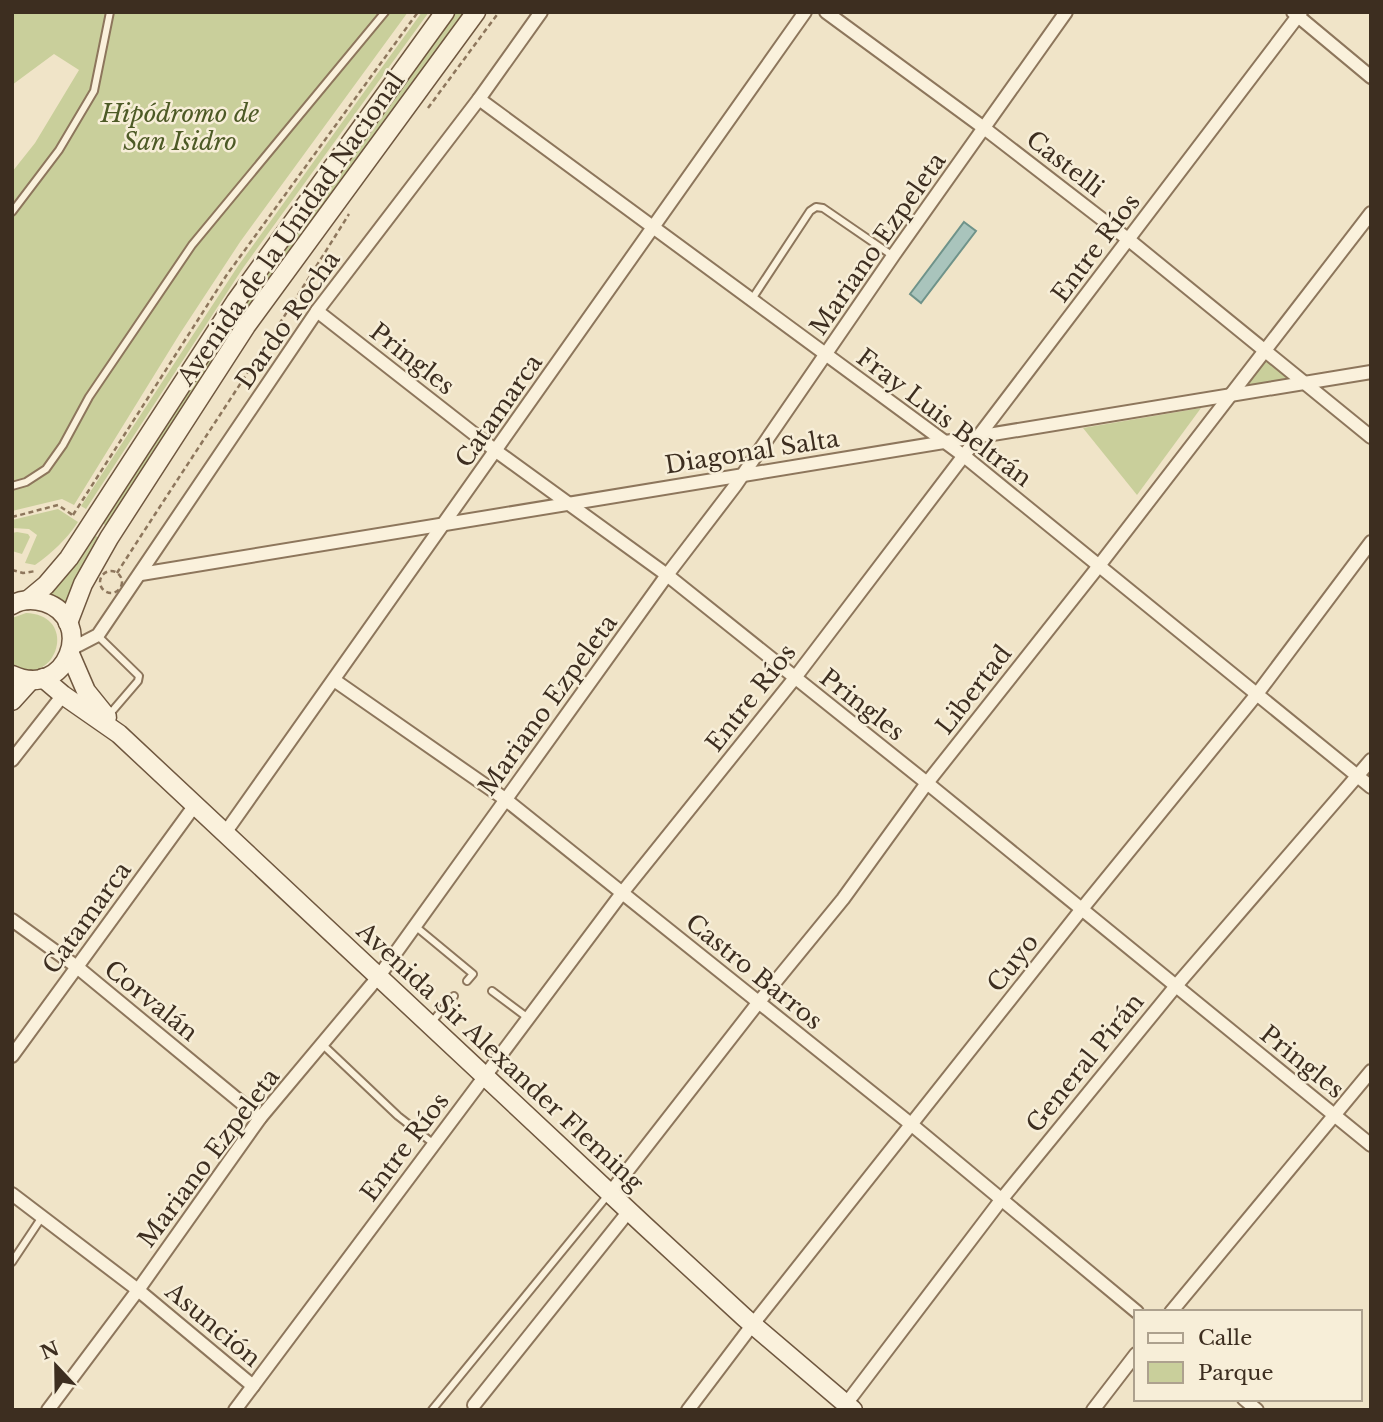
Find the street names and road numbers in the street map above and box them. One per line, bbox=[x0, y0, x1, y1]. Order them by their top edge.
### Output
street label: Avenida de la Unidad Nacional bbox=[170, 66, 410, 392]
street label: Castelli bbox=[1021, 124, 1110, 203]
street label: Mariano Ezpeleta bbox=[804, 146, 952, 341]
street label: Entre Ríos bbox=[1045, 188, 1146, 308]
street label: Dardo Rocha bbox=[229, 245, 346, 394]
street label: Pringles bbox=[364, 317, 460, 401]
street label: Fray Luis Beltrán bbox=[851, 342, 1037, 493]
street label: Catamarca bbox=[449, 348, 549, 473]
street label: Diagonal Salta bbox=[663, 423, 842, 480]
street label: Mariano Ezpeleta bbox=[472, 608, 623, 801]
street label: Entre Ríos bbox=[700, 638, 802, 757]
street label: Libertad bbox=[930, 639, 1017, 740]
street label: Pringles bbox=[814, 663, 910, 747]
street label: Catamarca bbox=[36, 856, 137, 979]
street label: Castro Barros bbox=[680, 908, 828, 1035]
street label: Avenida Sir Alexander Fleming bbox=[350, 915, 650, 1198]
street label: Cuyo bbox=[981, 928, 1044, 998]
street label: Corvalán bbox=[99, 954, 204, 1047]
street label: General Pirán bbox=[1020, 987, 1149, 1138]
street label: Pringles bbox=[1255, 1019, 1350, 1104]
street label: Mariano Ezpeleta bbox=[132, 1062, 286, 1253]
street label: Entre Ríos bbox=[354, 1087, 455, 1207]
street label: Asunción bbox=[159, 1276, 267, 1373]

